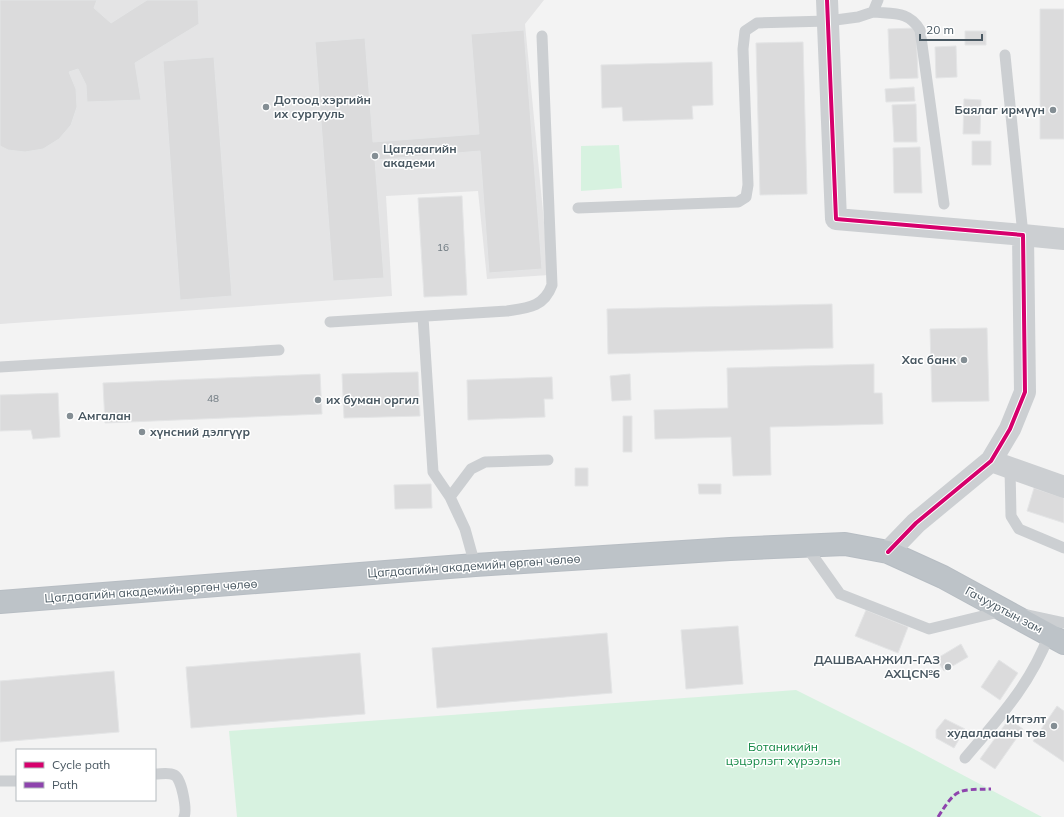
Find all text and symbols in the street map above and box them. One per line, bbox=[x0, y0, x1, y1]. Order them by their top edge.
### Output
scale bar bbox=[920, 16, 982, 42]
text: 20 m bbox=[926, 22, 954, 37]
place label: Дотоод хэргийн их сургууль bbox=[274, 92, 371, 121]
marker: Дотоод хэргийн их сургууль bbox=[261, 102, 271, 112]
place label: Баялаг ирмүүн bbox=[955, 102, 1045, 117]
marker: Баялаг ирмүүн bbox=[1048, 105, 1058, 115]
place label: Цагдаагийн академи bbox=[383, 141, 457, 170]
marker: Цагдаагийн академи bbox=[370, 151, 380, 161]
house number: 16 bbox=[437, 241, 449, 254]
place label: Хас банк bbox=[901, 352, 956, 367]
marker: Хас банк bbox=[959, 355, 969, 365]
house number: 48 bbox=[207, 392, 219, 405]
place label: их буман оргил bbox=[326, 392, 419, 407]
marker: их буман оргил bbox=[313, 395, 323, 405]
place label: Амгалан bbox=[78, 408, 131, 423]
marker: Амгалан bbox=[65, 411, 75, 421]
place label: хүнсний дэлгүүр bbox=[149, 424, 250, 439]
marker: хүнсний дэлгүүр bbox=[137, 427, 147, 437]
street label: Цагдаагийн академийн өргөн чөлөө bbox=[367, 551, 581, 580]
street label: Цагдаагийн академийн өргөн чөлөө bbox=[44, 576, 258, 605]
street label: Гачууртын зам bbox=[963, 583, 1046, 636]
place label: ДАШВААНЖИЛ-ГАЗ АХЦС№6 bbox=[814, 652, 940, 681]
marker: ДАШВААНЖИЛ-ГАЗ АХЦС№6 bbox=[943, 662, 953, 672]
place label: Итгэлт худалдааны төв bbox=[946, 711, 1046, 740]
marker: Итгэлт худалдааны төв bbox=[1049, 721, 1059, 731]
park label: Ботаникийн цэцэрлэгт хүрээлэн bbox=[726, 739, 840, 768]
legend bbox=[16, 749, 156, 801]
text: Cycle path bbox=[52, 757, 110, 772]
text: Path bbox=[52, 777, 78, 792]

